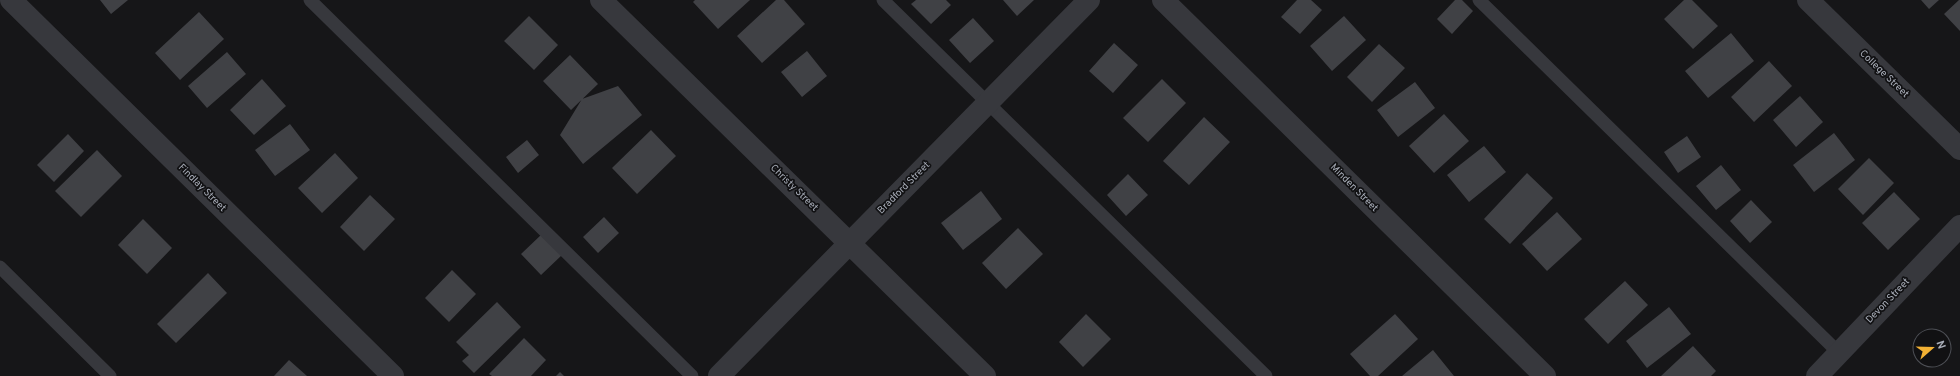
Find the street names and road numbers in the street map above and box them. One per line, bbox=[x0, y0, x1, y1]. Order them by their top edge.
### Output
street label: College Street bbox=[1857, 47, 1912, 101]
street label: Bradford Street bbox=[875, 159, 933, 217]
street label: Findlay Street bbox=[175, 161, 229, 215]
street label: Minden Street bbox=[1327, 161, 1381, 215]
street label: Christy Street bbox=[767, 162, 821, 214]
street label: Devon Street bbox=[1863, 275, 1913, 326]

